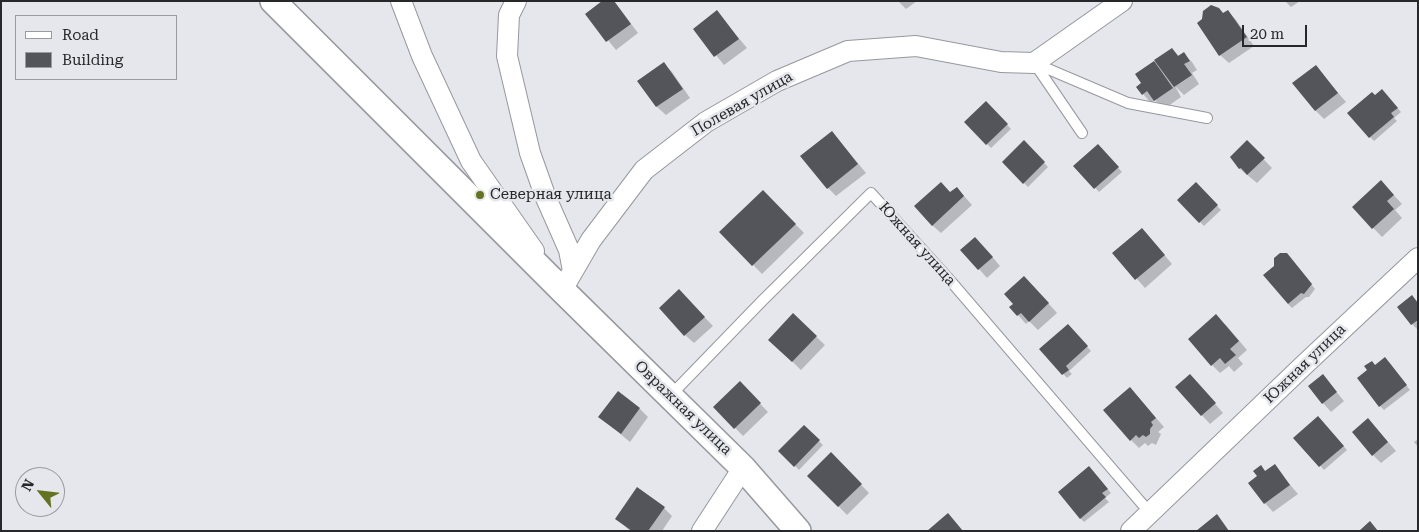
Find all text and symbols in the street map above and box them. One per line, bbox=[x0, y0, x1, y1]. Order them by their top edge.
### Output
legend bbox=[15, 15, 178, 80]
scale bar bbox=[1244, 15, 1309, 47]
text: 20 m bbox=[1250, 25, 1284, 43]
text: Road bbox=[62, 26, 99, 44]
text: Building bbox=[62, 51, 123, 69]
street label: Полевая улица bbox=[688, 68, 796, 140]
place label: Северная улица bbox=[490, 186, 612, 204]
marker: Северная улица bbox=[474, 189, 486, 201]
street label: Южная улица bbox=[875, 198, 959, 290]
street label: Южная улица bbox=[1261, 321, 1349, 407]
street label: Овражная улица bbox=[631, 357, 735, 459]
north arrow bbox=[15, 467, 65, 517]
text: N bbox=[18, 477, 37, 494]

